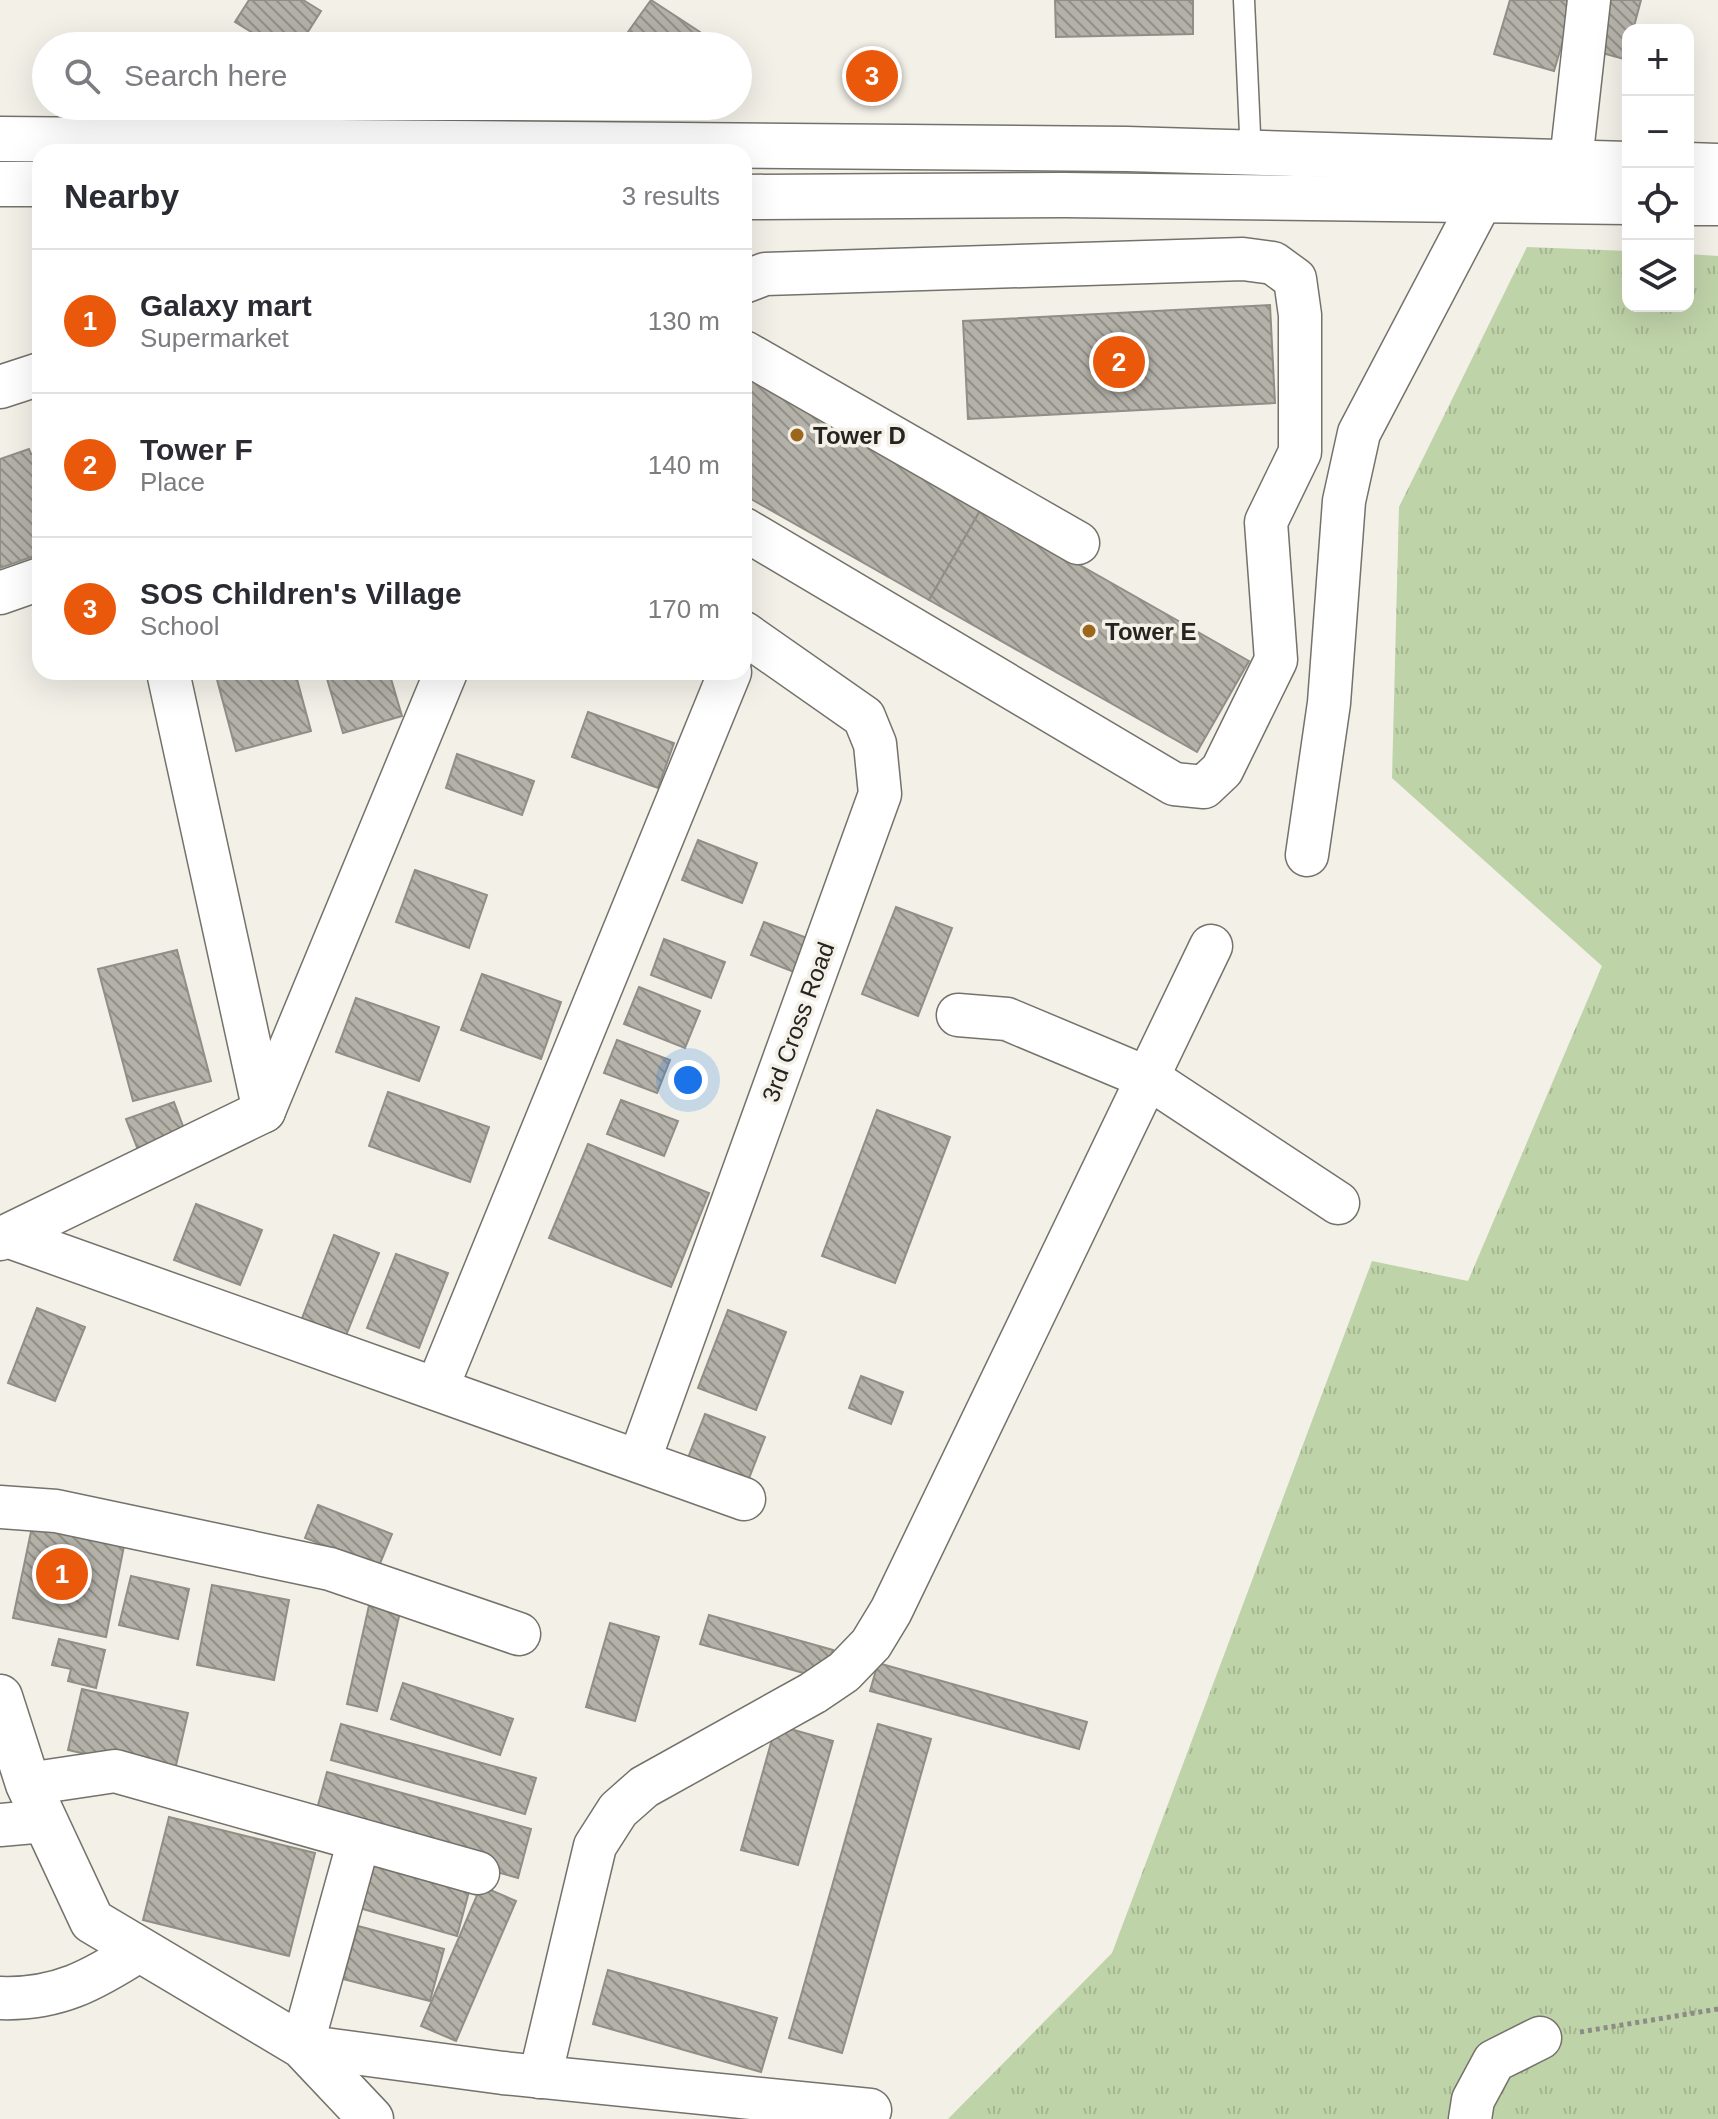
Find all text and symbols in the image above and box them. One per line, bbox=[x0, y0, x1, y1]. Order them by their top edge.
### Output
map controls bbox=[1622, 24, 1694, 312]
button: + bbox=[1622, 24, 1694, 96]
search box bbox=[32, 32, 752, 120]
pin: 3 bbox=[846, 46, 898, 106]
icon: search bbox=[60, 54, 104, 98]
text: Search here bbox=[124, 59, 287, 92]
button: − bbox=[1622, 96, 1694, 168]
button: locate bbox=[1622, 168, 1694, 240]
text: Nearby bbox=[64, 177, 179, 215]
text: 3 results bbox=[622, 181, 720, 211]
button: layers bbox=[1622, 240, 1694, 312]
text: Galaxy mart bbox=[140, 289, 312, 322]
text: 1 bbox=[83, 306, 97, 336]
text: 130 m bbox=[648, 306, 720, 336]
text: Supermarket bbox=[140, 323, 289, 353]
pin: 2 bbox=[1093, 332, 1145, 392]
place label: Tower D bbox=[813, 422, 906, 449]
marker: Tower D bbox=[788, 426, 806, 444]
text: Tower F bbox=[140, 433, 253, 466]
text: 2 bbox=[83, 450, 97, 480]
text: 140 m bbox=[648, 450, 720, 480]
text: Place bbox=[140, 467, 205, 497]
text: SOS Children's Village bbox=[140, 577, 462, 610]
text: 3 bbox=[83, 594, 97, 624]
text: 170 m bbox=[648, 594, 720, 624]
text: School bbox=[140, 611, 220, 641]
place label: Tower E bbox=[1105, 618, 1197, 645]
marker: Tower E bbox=[1080, 622, 1098, 640]
street label: 3rd Cross Road bbox=[757, 938, 839, 1106]
your location bbox=[668, 1060, 708, 1100]
pin: 1 bbox=[36, 1544, 88, 1604]

